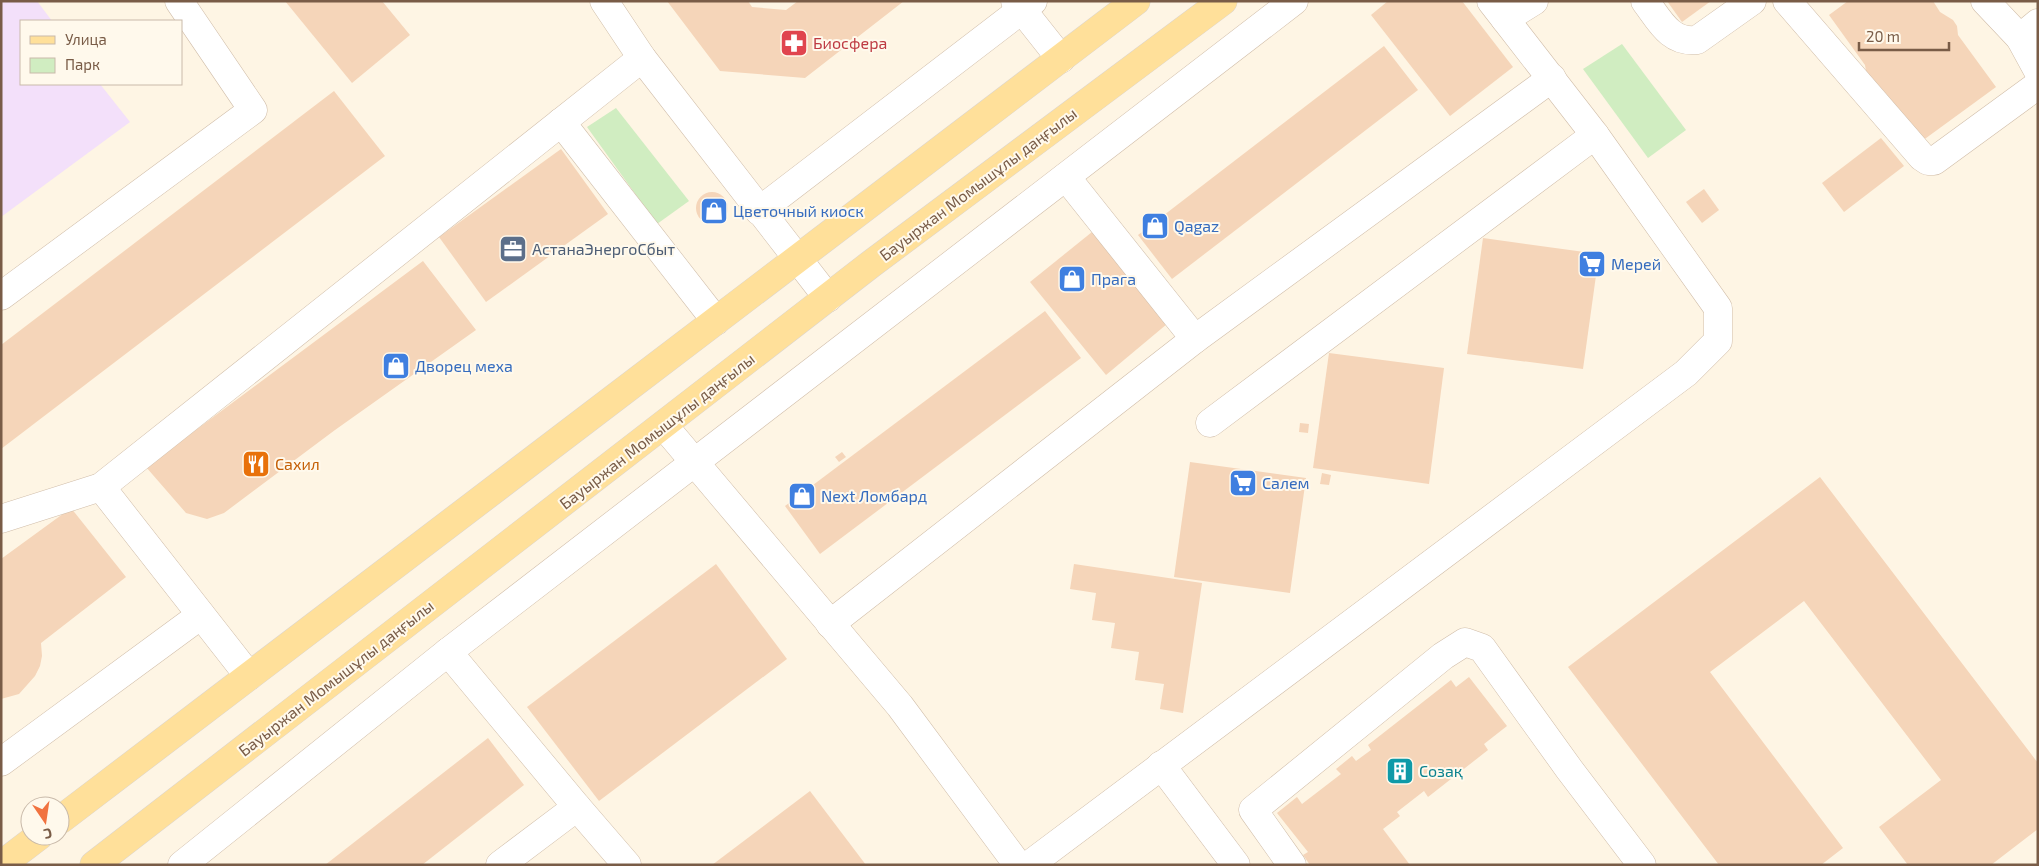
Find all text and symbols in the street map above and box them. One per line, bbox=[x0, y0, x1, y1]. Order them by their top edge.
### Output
legend bbox=[20, 20, 182, 85]
scale bar bbox=[1859, 20, 1949, 52]
text: 20 m bbox=[1866, 27, 1900, 45]
pharmacy icon: Биосфера bbox=[779, 28, 809, 58]
text: Улица bbox=[65, 30, 107, 48]
place label: Биосфера bbox=[813, 33, 887, 52]
text: Парк bbox=[65, 55, 100, 73]
street label: Бауыржан Момышұлы даңғылы bbox=[875, 103, 1081, 265]
shop icon: Цветочный киоск bbox=[699, 196, 729, 226]
place label: Цветочный киоск bbox=[733, 201, 864, 220]
shop icon: Qagaz bbox=[1140, 211, 1170, 241]
place label: Qagaz bbox=[1174, 216, 1219, 236]
office icon: АстанаЭнергоСбыт bbox=[498, 234, 528, 264]
place label: АстанаЭнергоСбыт bbox=[532, 239, 675, 258]
supermarket icon: Мерей bbox=[1577, 249, 1607, 279]
place label: Мерей bbox=[1611, 254, 1661, 273]
shop icon: Прага bbox=[1057, 264, 1087, 294]
place label: Прага bbox=[1091, 269, 1136, 288]
street label: Бауыржан Момышұлы даңғылы bbox=[555, 349, 759, 513]
shop icon: Дворец меха bbox=[381, 351, 411, 381]
place label: Дворец меха bbox=[415, 356, 513, 375]
restaurant icon: Сахил bbox=[241, 449, 271, 479]
place label: Сахил bbox=[275, 454, 320, 473]
supermarket icon: Салем bbox=[1228, 468, 1258, 498]
place label: Салем bbox=[1262, 473, 1310, 492]
shop icon: Next Ломбард bbox=[787, 481, 817, 511]
place label: Next Ломбард bbox=[821, 486, 927, 505]
street label: Бауыржан Момышұлы даңғылы bbox=[234, 596, 438, 760]
building icon: Созақ bbox=[1385, 756, 1415, 786]
place label: Созақ bbox=[1419, 761, 1463, 780]
north arrow bbox=[20, 796, 70, 846]
text: С bbox=[42, 825, 54, 843]

